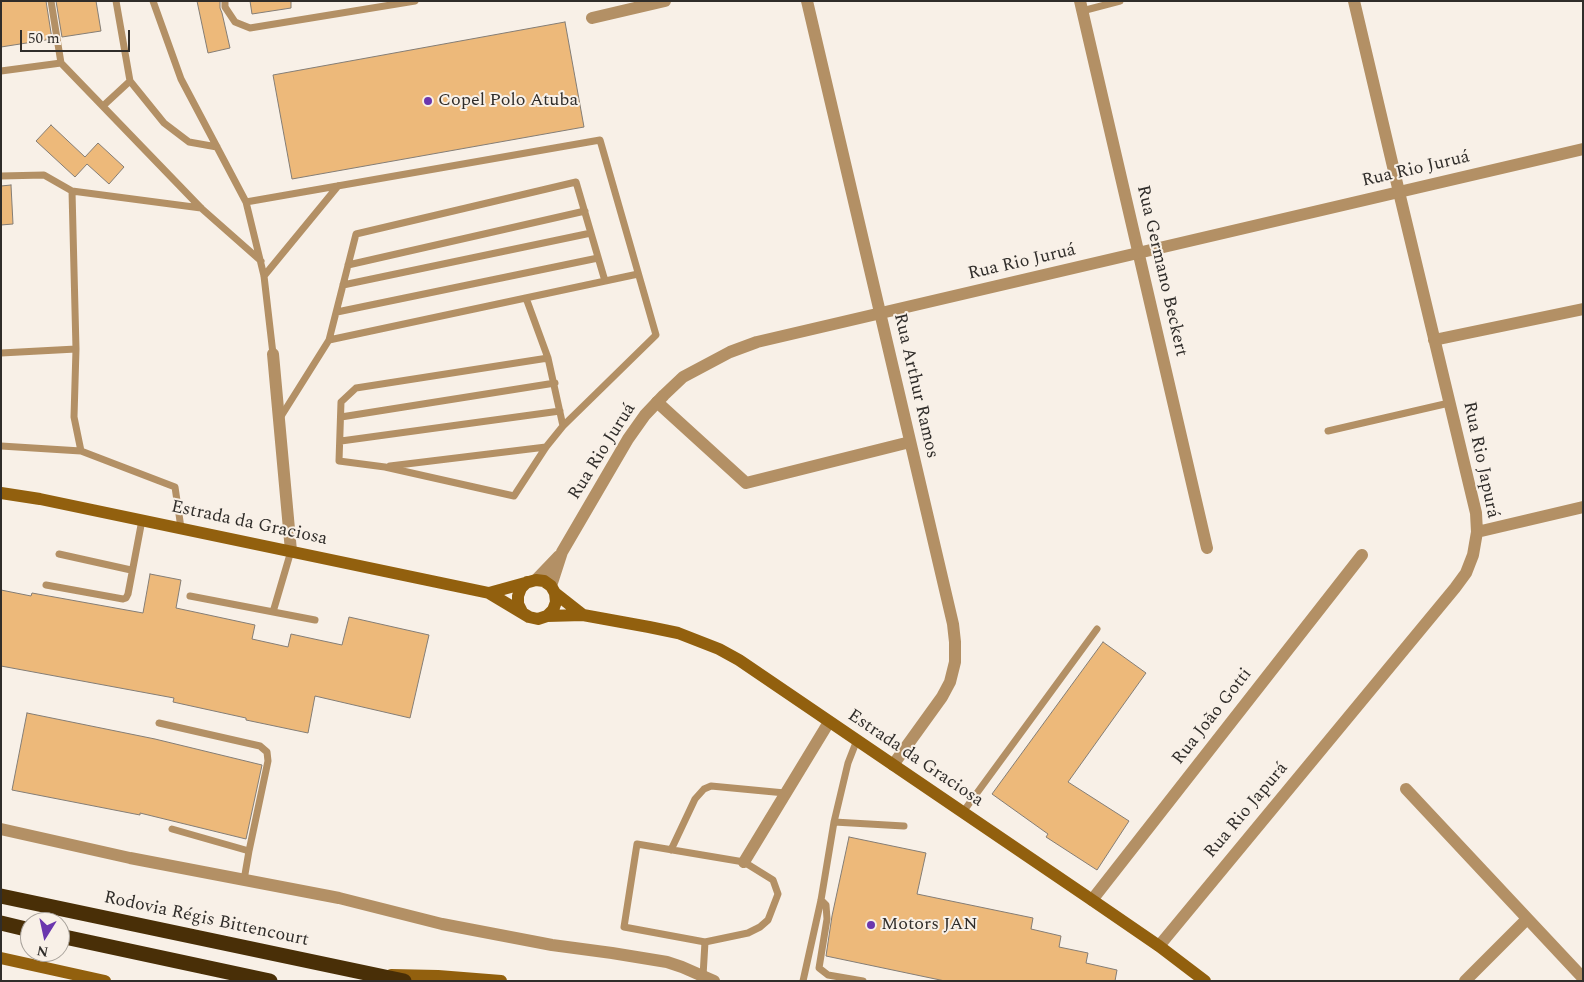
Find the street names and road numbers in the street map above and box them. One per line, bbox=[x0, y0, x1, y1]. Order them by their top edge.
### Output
street label: Rua Rio Juruá bbox=[1360, 147, 1472, 193]
street label: Rua Germano Beckert bbox=[1131, 183, 1191, 359]
street label: Rua Rio Juruá bbox=[966, 240, 1078, 286]
street label: Rua Arthur Ramos bbox=[888, 311, 942, 461]
street label: Rua Rio Juruá bbox=[565, 400, 641, 504]
street label: Rua Rio Japurá bbox=[1457, 400, 1503, 520]
street label: Estrada da Graciosa bbox=[169, 497, 329, 551]
street label: Rua João Gotti bbox=[1169, 664, 1257, 770]
street label: Estrada da Graciosa bbox=[843, 706, 987, 812]
street label: Rua Rio Japurá bbox=[1201, 759, 1293, 863]
street label: Rodovia Régis Bittencourt bbox=[102, 888, 310, 952]

